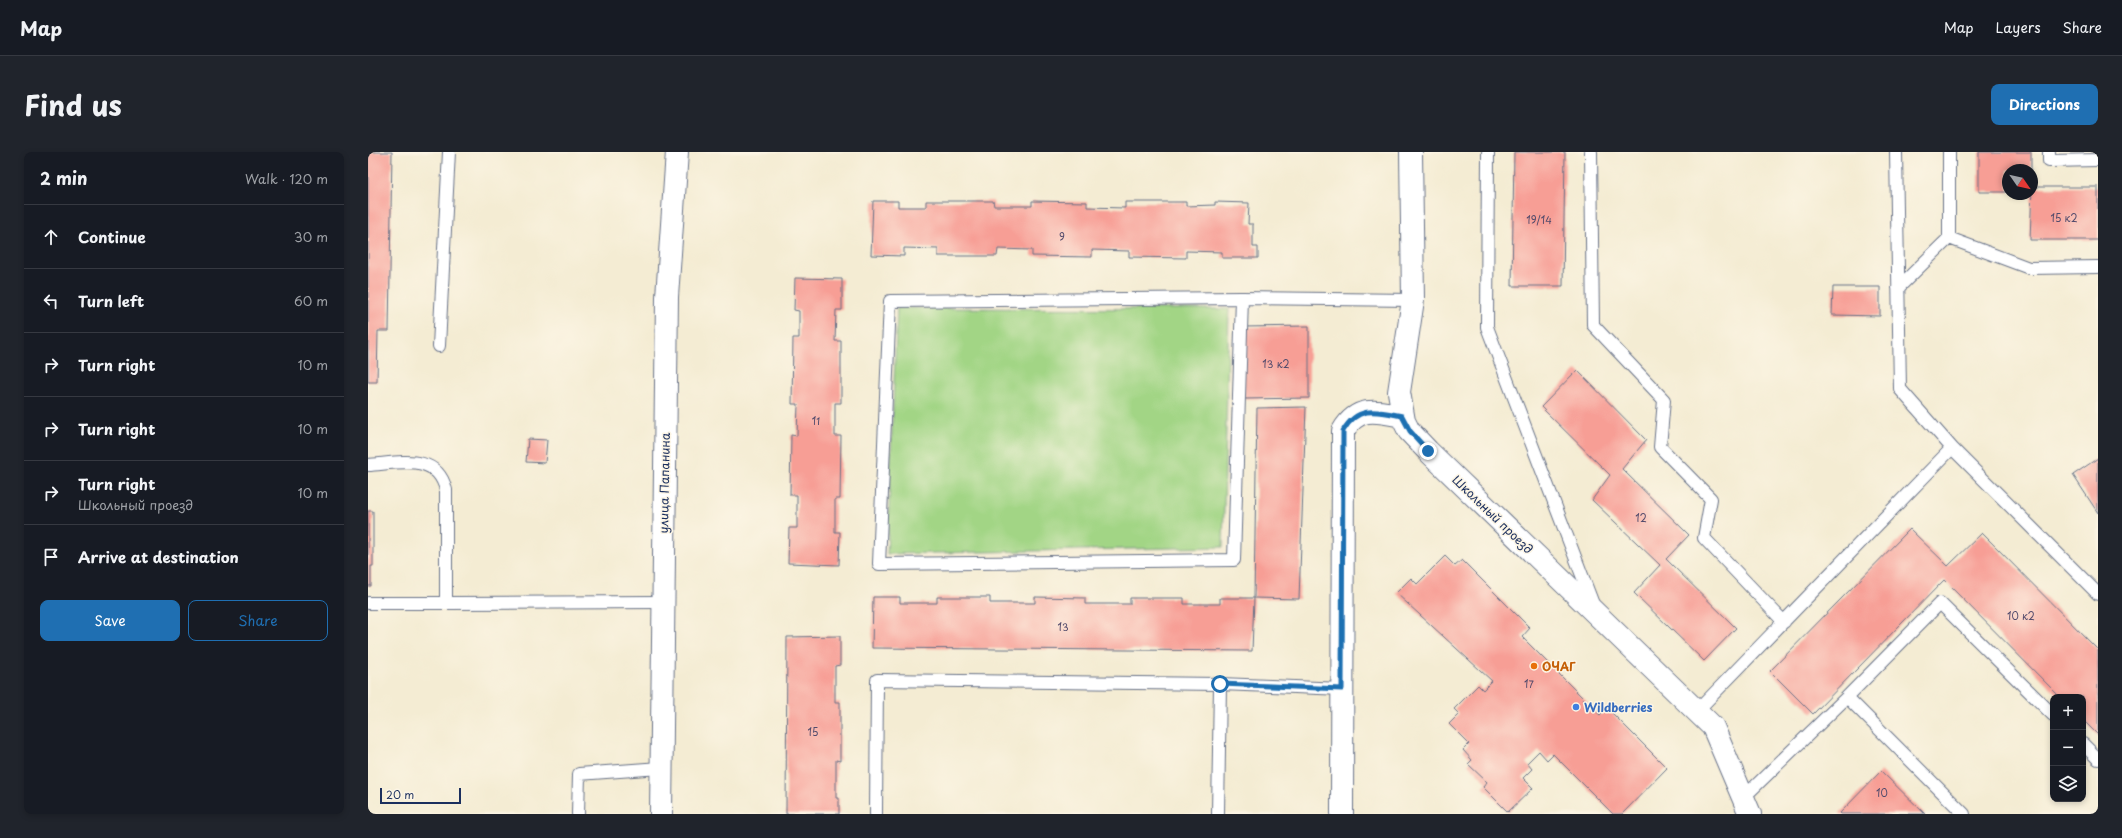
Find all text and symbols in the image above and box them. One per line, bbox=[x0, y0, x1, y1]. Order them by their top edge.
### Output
text: Map bbox=[20, 14, 62, 42]
text: Map bbox=[1944, 17, 1974, 38]
text: Layers bbox=[1996, 17, 2041, 38]
text: Share bbox=[2063, 17, 2102, 38]
text: Find us bbox=[24, 83, 122, 126]
button: Directions bbox=[1991, 84, 2098, 125]
north arrow bbox=[2002, 164, 2038, 200]
text: 2 min bbox=[40, 165, 87, 191]
text: Walk · 120 m bbox=[245, 169, 328, 188]
house number: 15 к2 bbox=[2050, 210, 2078, 225]
house number: 19/14 bbox=[1526, 212, 1552, 227]
text: Continue bbox=[78, 225, 146, 248]
icon: ahead bbox=[40, 226, 62, 248]
text: 30 m bbox=[294, 227, 328, 246]
house number: 9 bbox=[1059, 229, 1065, 244]
text: Turn left bbox=[78, 289, 144, 312]
icon: left bbox=[40, 290, 62, 312]
text: 60 m bbox=[294, 291, 328, 310]
text: Turn right bbox=[78, 353, 155, 376]
icon: right bbox=[40, 354, 62, 376]
text: 10 m bbox=[298, 355, 328, 374]
house number: 13 к2 bbox=[1262, 356, 1290, 371]
house number: 11 bbox=[812, 413, 820, 428]
text: Turn right bbox=[78, 417, 155, 440]
icon: right bbox=[40, 418, 62, 440]
text: 10 m bbox=[298, 419, 328, 438]
street label: улица Папанина bbox=[654, 432, 674, 533]
route end bbox=[1419, 442, 1437, 460]
street label: Школьный проезд bbox=[1449, 471, 1537, 557]
text: Turn right bbox=[78, 472, 155, 495]
icon: right bbox=[40, 482, 62, 504]
text: 10 m bbox=[298, 483, 328, 502]
text: Школьный проезд bbox=[78, 495, 193, 514]
house number: 12 bbox=[1635, 510, 1647, 525]
text: Arrive at destination bbox=[78, 545, 239, 568]
icon: arrive bbox=[40, 546, 62, 568]
button: Save bbox=[40, 600, 180, 641]
button: Share bbox=[188, 600, 328, 641]
house number: 10 к2 bbox=[2007, 608, 2035, 623]
house number: 13 bbox=[1057, 619, 1069, 634]
place label: ОЧАГ bbox=[1542, 657, 1576, 675]
marker: ОЧАГ bbox=[1529, 661, 1539, 671]
route start bbox=[1211, 675, 1229, 693]
house number: 17 bbox=[1524, 676, 1535, 691]
map controls bbox=[2050, 694, 2086, 802]
button: + bbox=[2050, 694, 2086, 730]
place label: Wildberries bbox=[1584, 698, 1653, 716]
marker: Wildberries bbox=[1571, 702, 1581, 712]
house number: 15 bbox=[808, 724, 818, 739]
button: − bbox=[2050, 730, 2086, 766]
button: layers bbox=[2050, 766, 2086, 802]
house number: 10 bbox=[1876, 785, 1888, 800]
scale bar bbox=[380, 786, 461, 805]
text: 20 m bbox=[386, 786, 414, 803]

